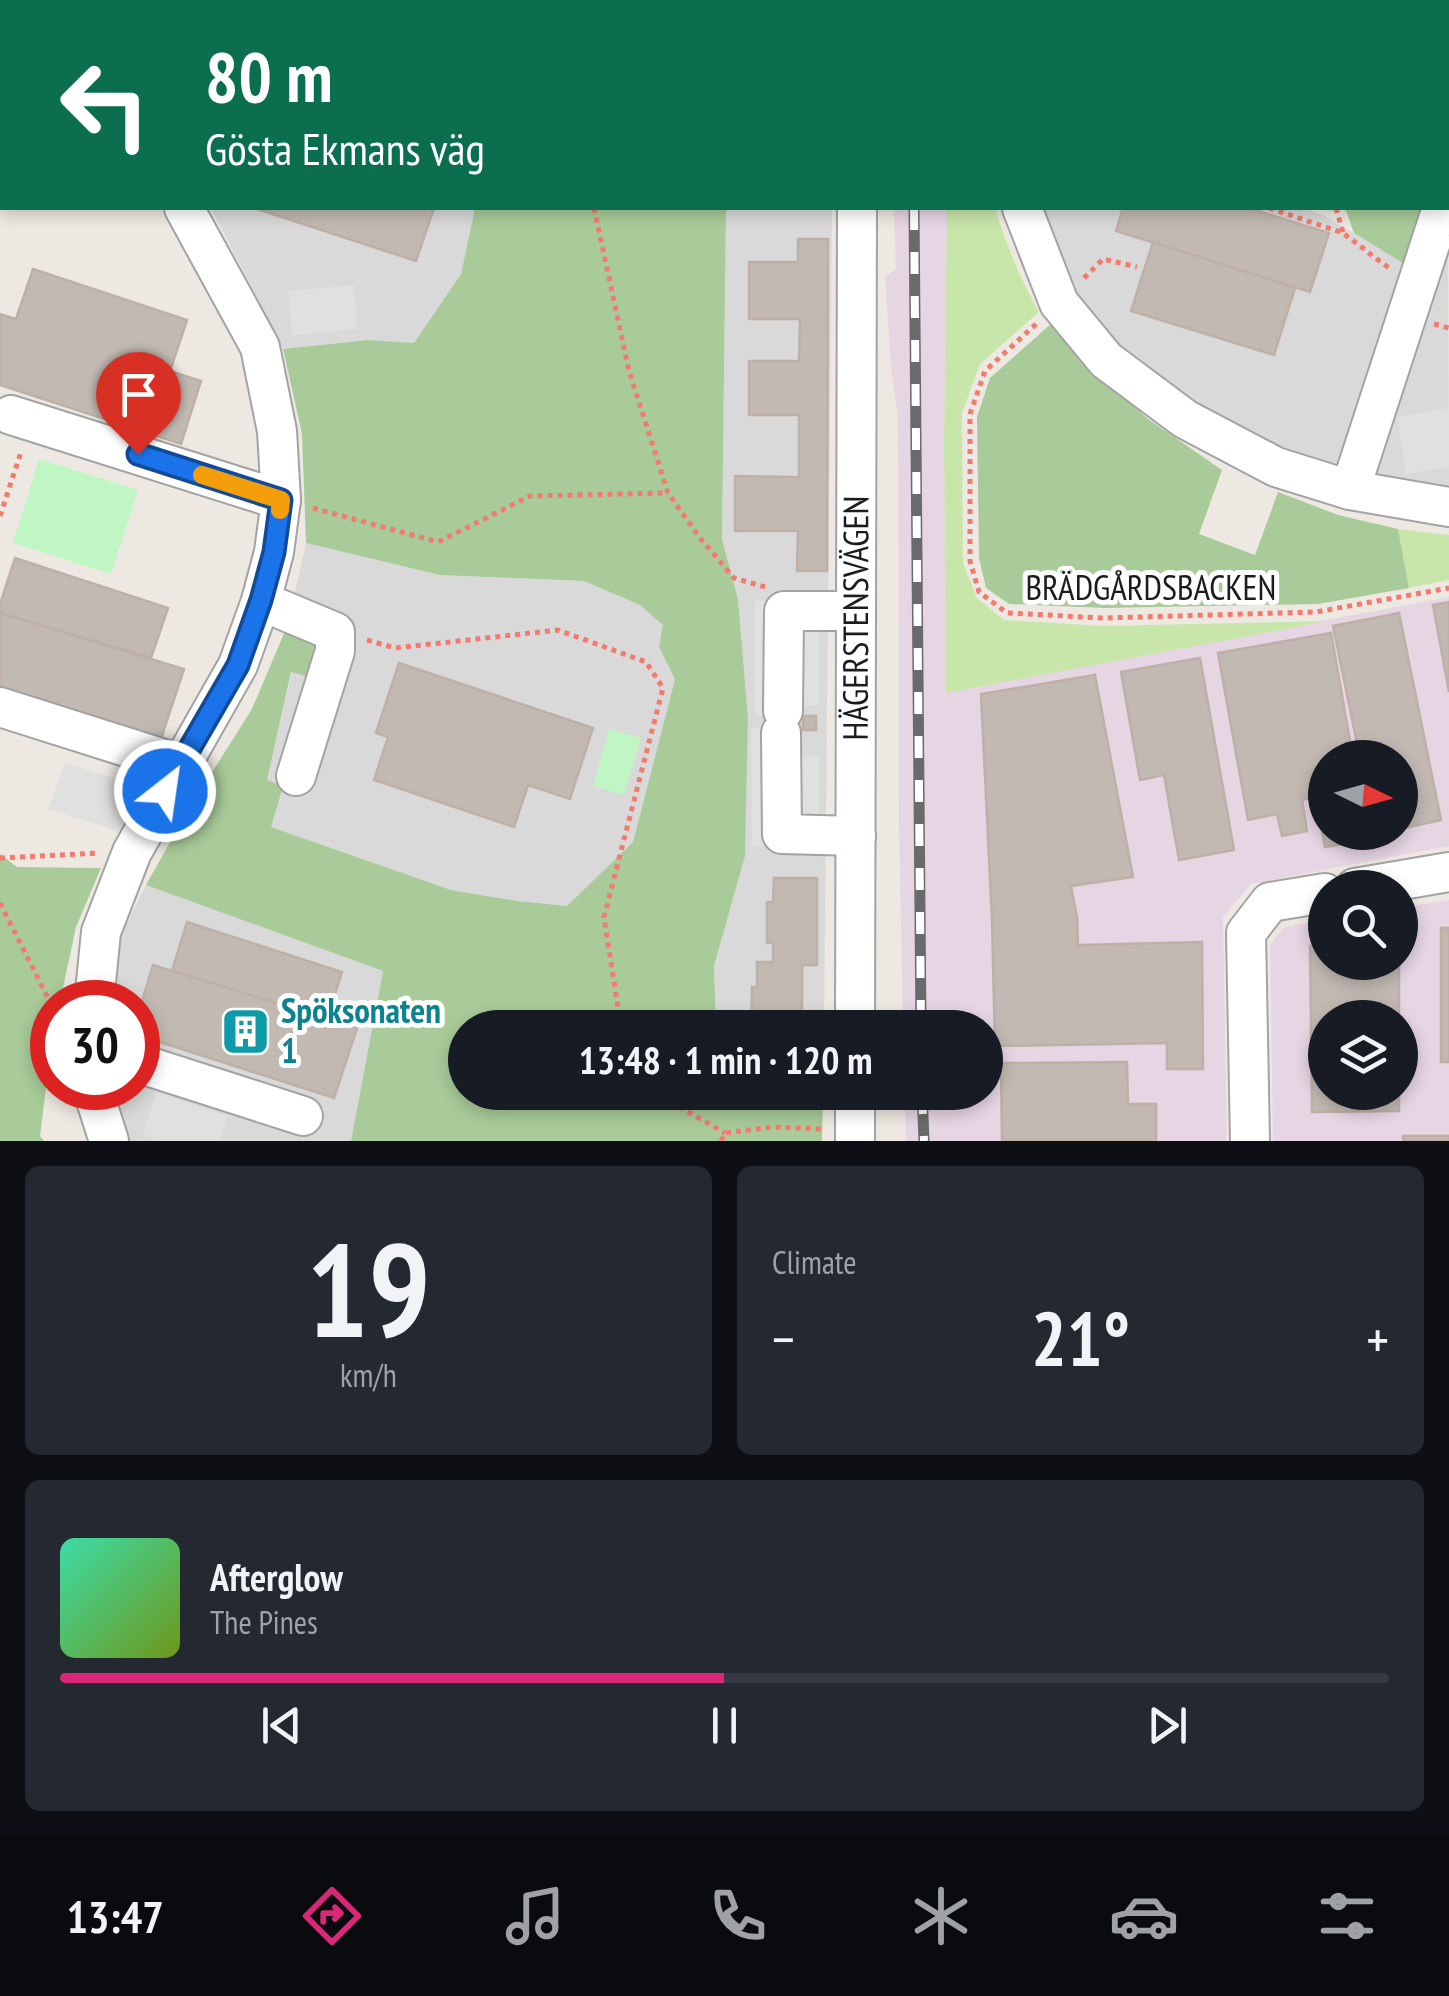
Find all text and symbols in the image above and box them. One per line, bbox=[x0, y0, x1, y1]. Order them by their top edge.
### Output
text: 80 m bbox=[205, 31, 333, 121]
icon: left bbox=[40, 40, 170, 170]
text: Gösta Ekmans väg bbox=[205, 119, 485, 177]
pin bbox=[96, 352, 181, 455]
icon: arrive bbox=[111, 367, 166, 422]
street label: HÄGERSTENSVÄGEN bbox=[832, 495, 878, 741]
street label: BRÄDGÅRDSBACKEN bbox=[1026, 564, 1276, 610]
position arrow bbox=[113, 739, 217, 843]
north arrow bbox=[1308, 740, 1418, 850]
map controls bbox=[1308, 740, 1418, 1110]
button: search bbox=[1308, 870, 1418, 980]
speed limit sign: 30 bbox=[30, 980, 160, 1110]
place label: Spöksonaten 1 bbox=[281, 987, 441, 1073]
button: layers bbox=[1308, 1000, 1418, 1110]
building icon: Spöksonaten 1 bbox=[220, 1005, 272, 1057]
text: 13:48 · 1 min · 120 m bbox=[579, 1035, 872, 1084]
text: 19 bbox=[306, 1205, 431, 1373]
text: Climate bbox=[772, 1241, 856, 1283]
text: 21° bbox=[1031, 1290, 1130, 1387]
text: − bbox=[772, 1303, 795, 1374]
text: + bbox=[1366, 1303, 1389, 1374]
text: km/h bbox=[340, 1354, 397, 1396]
text: Afterglow bbox=[210, 1552, 343, 1601]
text: The Pines bbox=[210, 1601, 318, 1643]
icon: previous bbox=[254, 1698, 309, 1753]
icon: pause bbox=[697, 1698, 752, 1753]
icon: next bbox=[1140, 1698, 1195, 1753]
icon: directions bbox=[297, 1881, 367, 1951]
icon: music bbox=[500, 1881, 570, 1951]
icon: phone bbox=[703, 1881, 773, 1951]
icon: climate bbox=[906, 1881, 976, 1951]
icon: car bbox=[1109, 1881, 1179, 1951]
icon: filters bbox=[1312, 1881, 1382, 1951]
text: 13:47 bbox=[67, 1887, 164, 1945]

